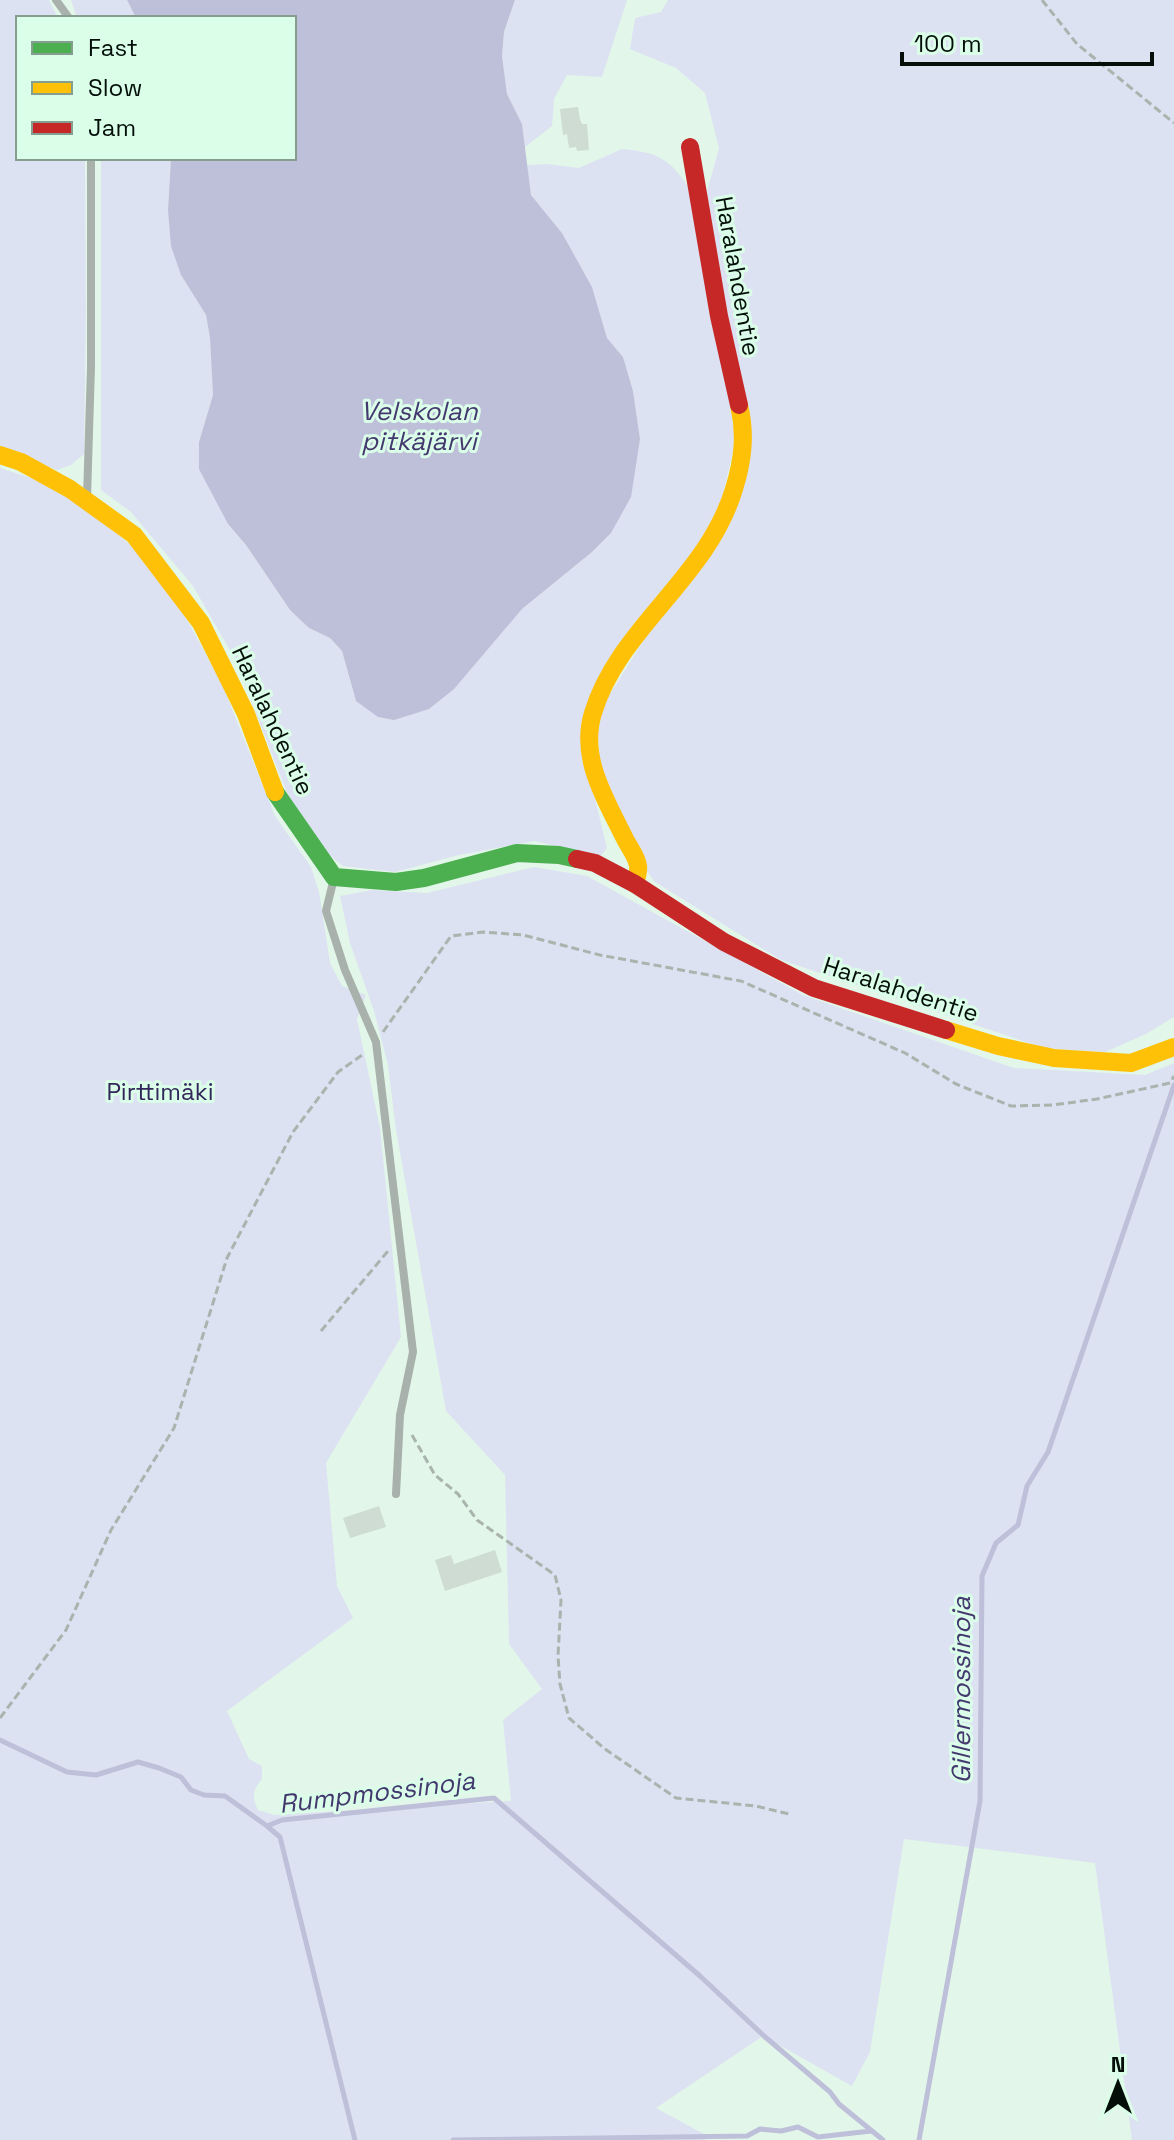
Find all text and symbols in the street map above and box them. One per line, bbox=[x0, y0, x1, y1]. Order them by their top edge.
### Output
legend bbox=[16, 16, 296, 160]
scale bar bbox=[902, 16, 1152, 66]
text: 100 m bbox=[914, 28, 982, 59]
text: Fast bbox=[88, 32, 138, 63]
text: Slow bbox=[88, 72, 142, 103]
text: Jam bbox=[88, 112, 136, 143]
street label: Haralahdentie bbox=[709, 194, 767, 358]
water label: Velskolan pitkäjärvi bbox=[360, 394, 479, 458]
street label: Haralahdentie bbox=[225, 640, 321, 800]
street label: Haralahdentie bbox=[819, 949, 983, 1029]
park label: Pirttimäki bbox=[106, 1076, 214, 1107]
water label: Gillermossinoja bbox=[944, 1595, 978, 1784]
water label: Rumpmossinoja bbox=[277, 1763, 478, 1821]
north arrow bbox=[1078, 2044, 1158, 2124]
text: N bbox=[1111, 2050, 1125, 2078]

